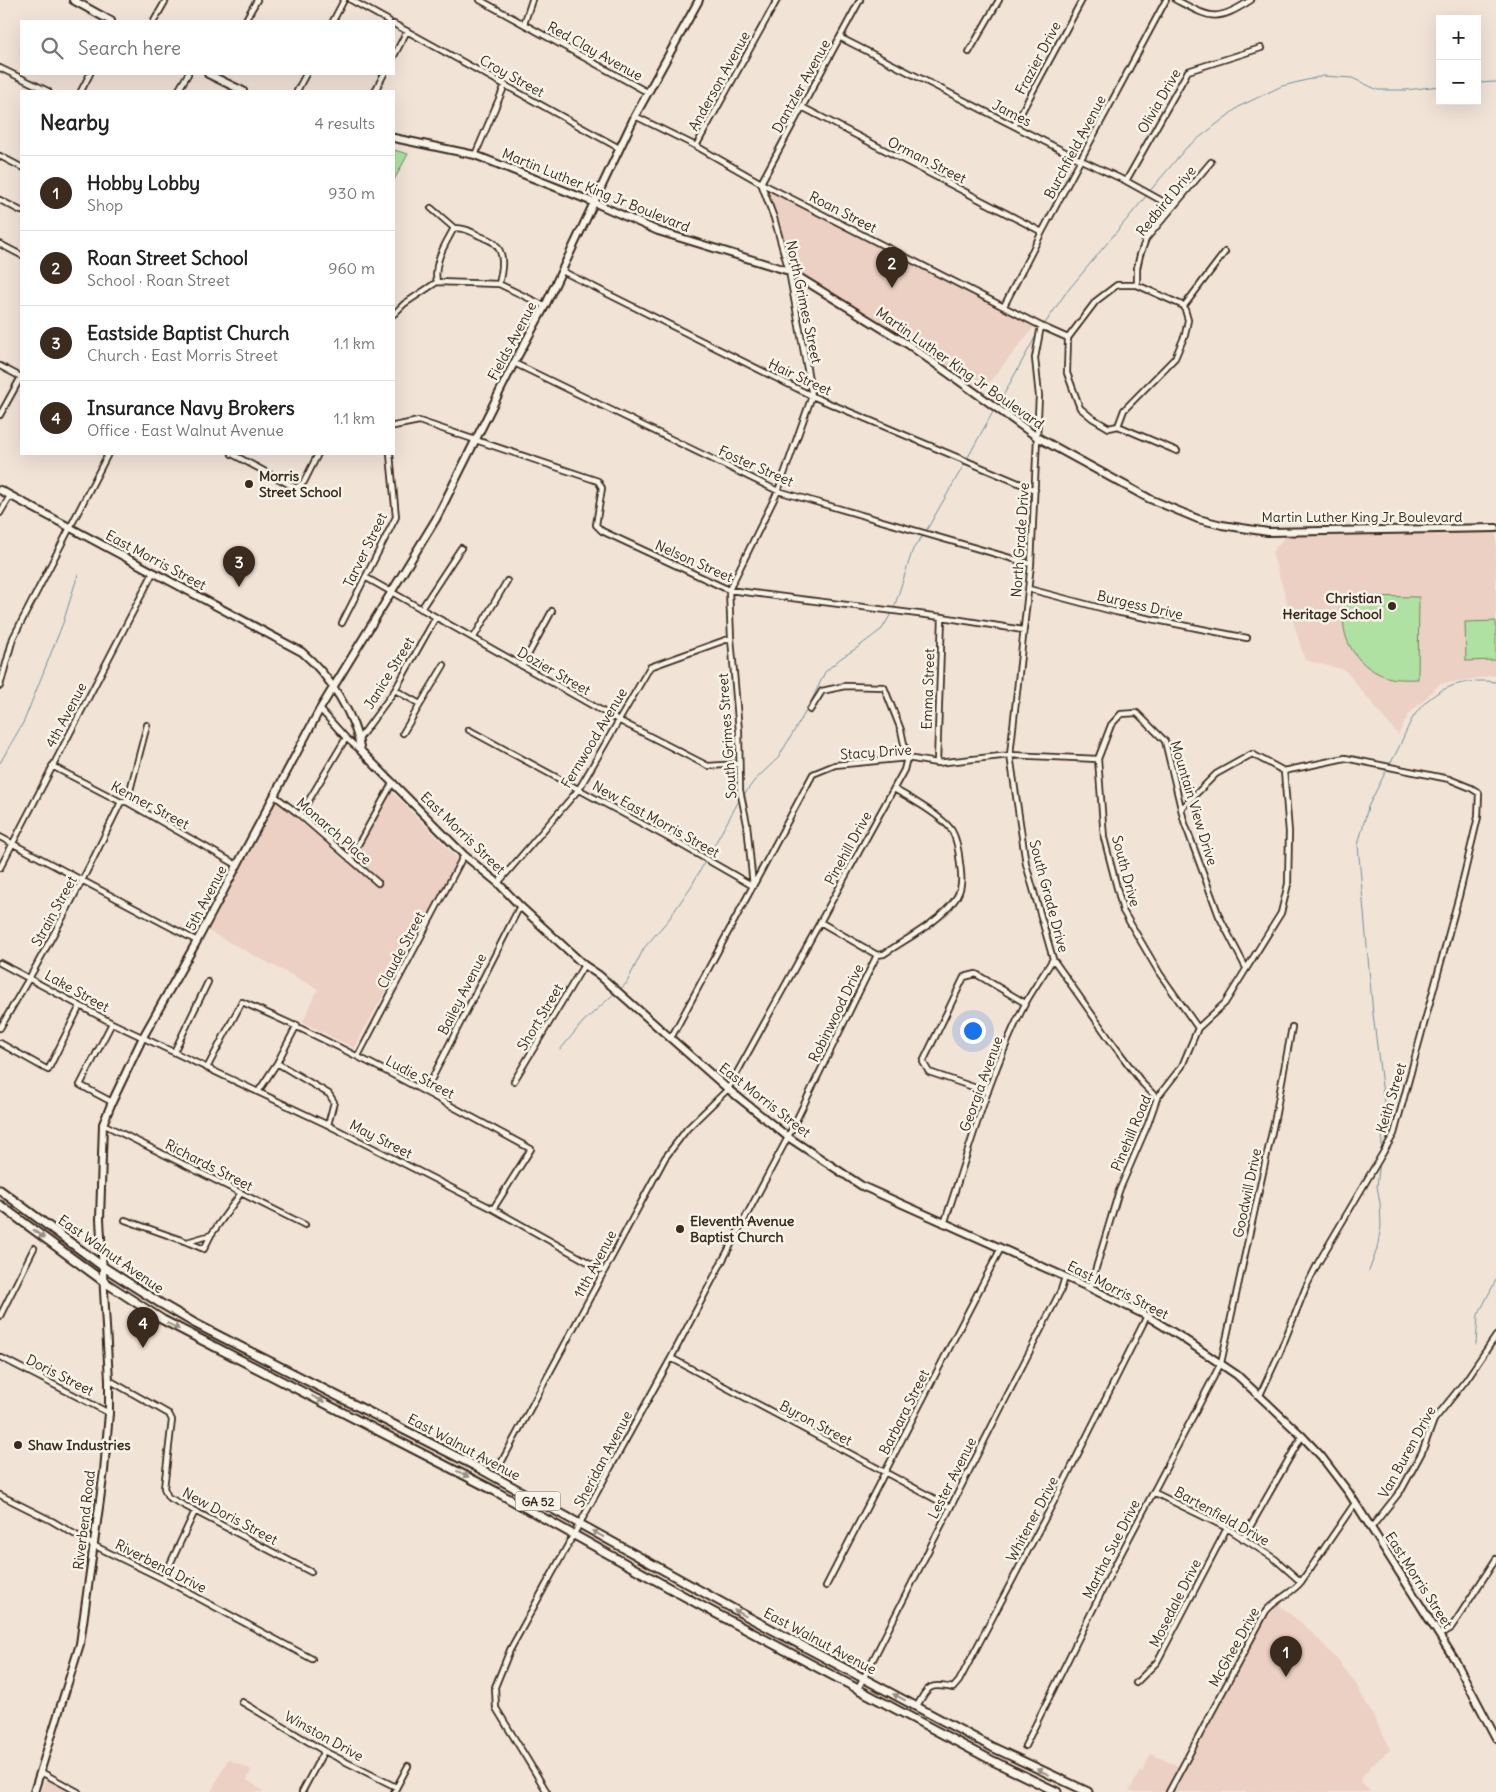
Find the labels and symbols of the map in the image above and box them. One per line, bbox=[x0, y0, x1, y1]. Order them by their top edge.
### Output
street label: Red Clay Avenue bbox=[544, 17, 646, 85]
street label: Frazier Drive bbox=[1011, 18, 1065, 98]
street label: Anderson Avenue bbox=[684, 28, 754, 134]
street label: Dantzler Avenue bbox=[768, 36, 834, 136]
street label: Croy Street bbox=[476, 51, 548, 101]
street label: Olivia Drive bbox=[1133, 66, 1185, 136]
street label: Burchfield Avenue bbox=[1040, 92, 1110, 202]
street label: James bbox=[990, 96, 1034, 130]
street label: Orman Street bbox=[885, 133, 969, 188]
street label: Martin Luther King Jr Boulevard bbox=[499, 144, 693, 236]
street label: Redbird Drive bbox=[1132, 162, 1200, 240]
street label: Roan Street bbox=[806, 187, 880, 237]
street label: North Grimes Street bbox=[782, 239, 826, 365]
pin: 2 bbox=[876, 247, 908, 288]
street label: Fields Avenue bbox=[484, 299, 540, 383]
street label: Martin Luther King Jr Boulevard bbox=[873, 303, 1047, 433]
street label: Hair Street bbox=[766, 355, 835, 400]
street label: Foster Street bbox=[716, 441, 796, 491]
place label: Morris Street School bbox=[259, 467, 342, 501]
marker: Morris Street School bbox=[243, 478, 255, 490]
street label: North Grade Drive bbox=[1007, 482, 1033, 598]
street label: Martin Luther King Jr Boulevard bbox=[1262, 508, 1462, 526]
street label: Tarver Street bbox=[339, 509, 391, 590]
street label: East Morris Street bbox=[103, 526, 210, 594]
street label: Nelson Street bbox=[652, 536, 736, 586]
pin: 3 bbox=[223, 546, 255, 587]
street label: Burgess Drive bbox=[1095, 586, 1185, 624]
place label: Christian Heritage School bbox=[1282, 589, 1382, 623]
marker: Christian Heritage School bbox=[1386, 600, 1398, 612]
street label: Janice Street bbox=[360, 633, 418, 712]
street label: Dozier Street bbox=[514, 643, 594, 699]
street label: Emma Street bbox=[918, 648, 938, 730]
street label: South Grimes Street bbox=[714, 672, 740, 799]
street label: 4th Avenue bbox=[41, 679, 91, 751]
street label: Fernwood Avenue bbox=[557, 685, 631, 791]
street label: Mountain View Drive bbox=[1166, 738, 1222, 868]
street label: Stacy Drive bbox=[840, 741, 912, 763]
street label: Kenner Street bbox=[108, 777, 192, 833]
street label: New East Morris Street bbox=[589, 777, 723, 862]
street label: East Morris Street bbox=[417, 788, 509, 878]
street label: Monarch Place bbox=[293, 794, 375, 868]
street label: Pinehill Drive bbox=[820, 808, 876, 888]
street label: South Drive bbox=[1108, 833, 1144, 909]
street label: South Grade Drive bbox=[1025, 838, 1073, 954]
street label: 5th Avenue bbox=[181, 862, 231, 934]
street label: Strain Street bbox=[27, 872, 81, 949]
street label: Claude Street bbox=[373, 908, 429, 992]
street label: Bailey Avenue bbox=[434, 950, 490, 1038]
street label: Robinwood Drive bbox=[804, 961, 868, 1065]
street label: Lake Street bbox=[42, 966, 113, 1016]
street label: Short Street bbox=[513, 980, 567, 1054]
your location bbox=[960, 1018, 986, 1044]
street label: Georgia Avenue bbox=[955, 1034, 1007, 1134]
street label: Ludie Street bbox=[383, 1051, 458, 1103]
street label: East Morris Street bbox=[716, 1059, 815, 1141]
street label: Keith Street bbox=[1372, 1060, 1410, 1135]
street label: Pinehill Road bbox=[1107, 1092, 1155, 1174]
street label: May Street bbox=[347, 1116, 416, 1163]
street label: Richards Street bbox=[162, 1135, 256, 1195]
street label: Goodwill Drive bbox=[1229, 1147, 1265, 1239]
street label: East Walnut Avenue bbox=[55, 1211, 167, 1297]
place label: Eleventh Avenue Baptist Church bbox=[690, 1212, 795, 1246]
marker: Eleventh Avenue Baptist Church bbox=[674, 1223, 686, 1235]
street label: 11th Avenue bbox=[570, 1227, 620, 1301]
one-way arrow bbox=[32, 1229, 46, 1239]
street label: East Morris Street bbox=[1064, 1257, 1172, 1323]
pin: 4 bbox=[127, 1307, 159, 1348]
one-way arrow bbox=[166, 1322, 181, 1330]
street label: Doris Street bbox=[23, 1350, 97, 1400]
street label: Barbara Street bbox=[875, 1366, 933, 1457]
one-way arrow bbox=[311, 1395, 325, 1403]
street label: Byron Street bbox=[777, 1396, 856, 1450]
street label: Van Buren Drive bbox=[1374, 1403, 1440, 1501]
street label: Sheridan Avenue bbox=[570, 1408, 636, 1510]
street label: East Walnut Avenue bbox=[405, 1410, 523, 1484]
street label: Lester Avenue bbox=[924, 1434, 980, 1522]
place label: Shaw Industries bbox=[28, 1436, 131, 1454]
marker: Shaw Industries bbox=[12, 1439, 24, 1451]
street label: Riverbend Road bbox=[69, 1469, 99, 1571]
one-way arrow bbox=[455, 1470, 470, 1478]
street label: Whitener Drive bbox=[1002, 1473, 1062, 1565]
street label: Bartenfield Drive bbox=[1171, 1482, 1273, 1550]
street label: New Doris Street bbox=[179, 1483, 281, 1549]
road number: GA 52 bbox=[516, 1492, 560, 1510]
street label: Martha Sue Drive bbox=[1078, 1496, 1144, 1602]
street label: East Morris Street bbox=[1381, 1528, 1457, 1632]
one-way arrow bbox=[591, 1530, 605, 1538]
street label: Riverbend Drive bbox=[112, 1535, 210, 1597]
street label: Mosedale Drive bbox=[1145, 1556, 1205, 1650]
street label: East Walnut Avenue bbox=[761, 1604, 879, 1678]
street label: McGhee Drive bbox=[1205, 1604, 1263, 1690]
one-way arrow bbox=[734, 1608, 747, 1617]
pin: 1 bbox=[1270, 1636, 1302, 1677]
one-way arrow bbox=[892, 1693, 907, 1701]
street label: Winston Drive bbox=[281, 1707, 367, 1765]
one-way arrow bbox=[1036, 1768, 1050, 1776]

